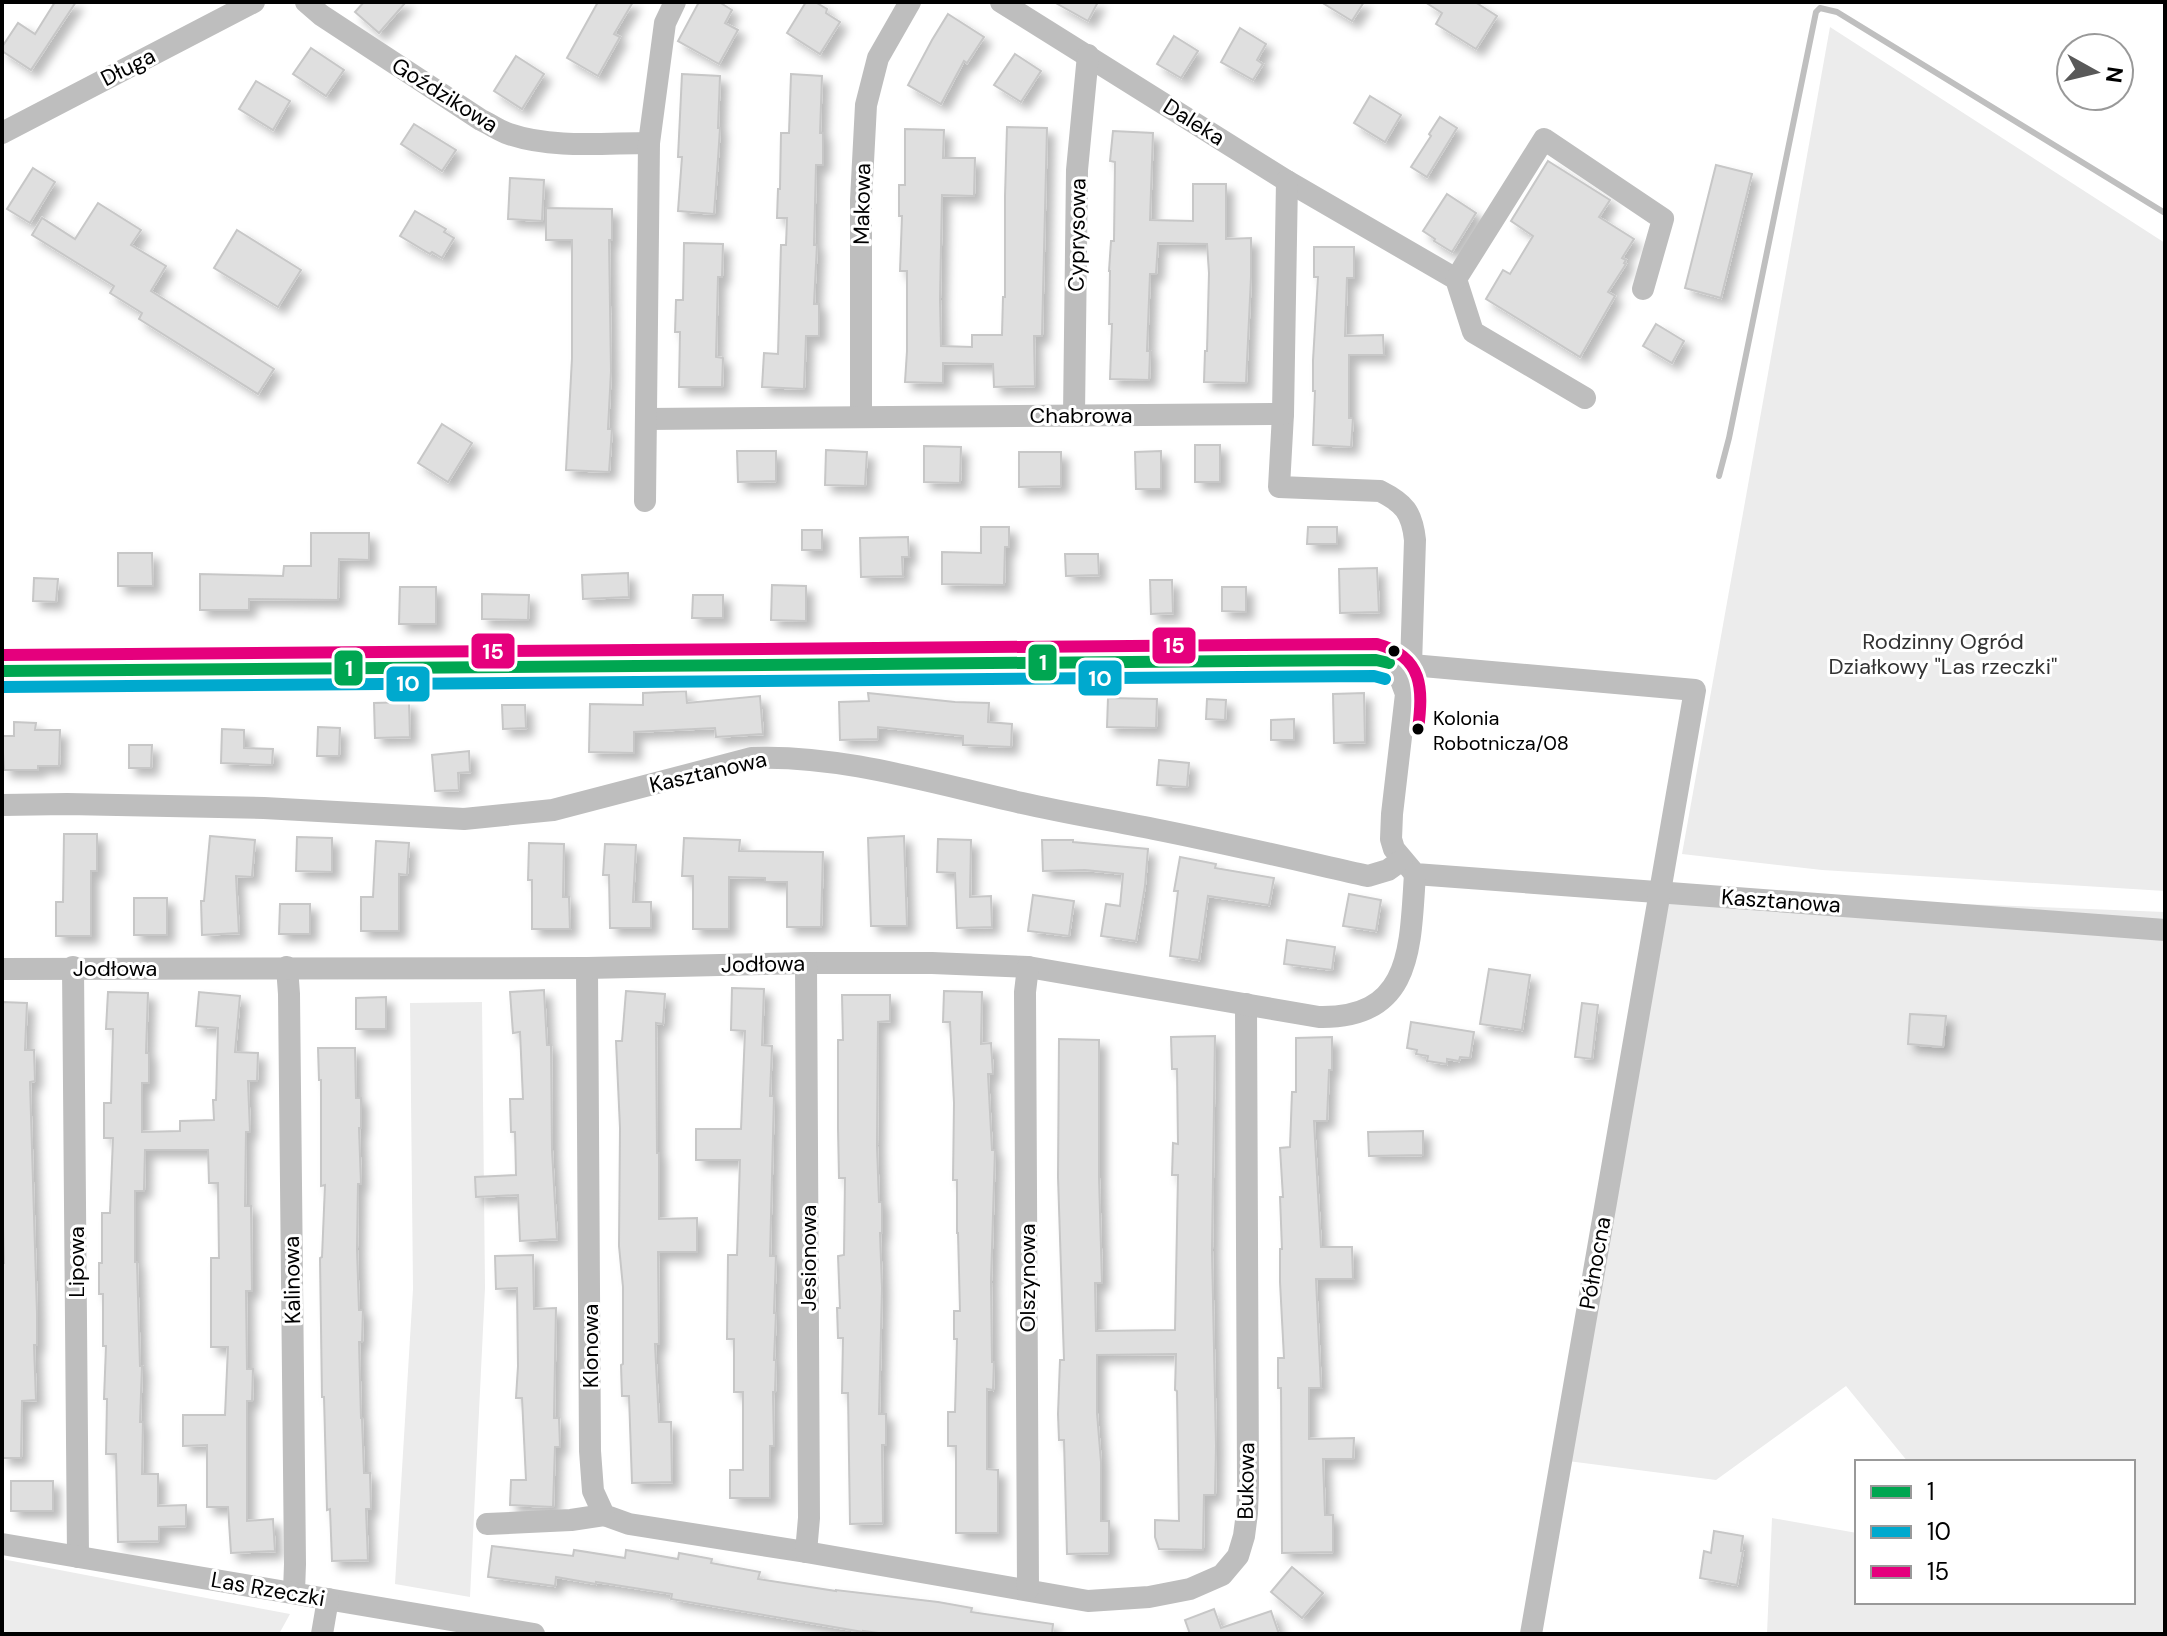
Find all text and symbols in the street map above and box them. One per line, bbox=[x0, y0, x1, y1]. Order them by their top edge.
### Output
north arrow bbox=[2055, 32, 2135, 112]
street label: Długa bbox=[96, 41, 160, 93]
street label: Goździkowa bbox=[386, 51, 504, 139]
text: N bbox=[2099, 65, 2130, 85]
street label: Daleka bbox=[1158, 92, 1230, 152]
street label: Makowa bbox=[847, 163, 877, 245]
street label: Cyprysowa bbox=[1062, 178, 1092, 292]
street label: Chabrowa bbox=[1030, 401, 1132, 430]
line badge: 15 bbox=[1151, 626, 1197, 665]
park label: Rodzinny Ogród Działkowy "Las rzeczki" bbox=[1829, 627, 2057, 681]
text: 15 bbox=[1163, 631, 1185, 660]
line badge: 15 bbox=[470, 632, 516, 670]
text: 15 bbox=[482, 637, 504, 666]
line badge: 1 bbox=[1027, 643, 1058, 682]
unlabelled marker bbox=[1386, 643, 1402, 659]
text: 1 bbox=[1039, 648, 1047, 677]
line badge: 1 bbox=[333, 649, 364, 687]
text: 1 bbox=[345, 654, 353, 683]
line badge: 10 bbox=[1077, 659, 1123, 697]
text: 10 bbox=[1088, 664, 1112, 693]
line badge: 10 bbox=[385, 665, 431, 703]
text: 10 bbox=[396, 669, 420, 698]
place label: Kolonia Robotnicza/08 bbox=[1433, 705, 1569, 756]
marker: Kolonia Robotnicza/08 bbox=[1410, 721, 1426, 737]
street label: Kasztanowa bbox=[646, 744, 770, 800]
street label: Kasztanowa bbox=[1720, 882, 1842, 920]
street label: Jodłowa bbox=[721, 949, 805, 979]
street label: Jodłowa bbox=[73, 954, 157, 983]
street label: Jesionowa bbox=[794, 1205, 823, 1311]
street label: Północna bbox=[1573, 1214, 1617, 1312]
street label: Olszynowa bbox=[1013, 1224, 1042, 1332]
street label: Lipowa bbox=[62, 1226, 91, 1298]
street label: Kalinowa bbox=[277, 1236, 307, 1324]
street label: Klonowa bbox=[576, 1304, 605, 1388]
street label: Bukowa bbox=[1231, 1442, 1261, 1520]
legend bbox=[1855, 1460, 2135, 1604]
text: 1 bbox=[1927, 1476, 1935, 1507]
text: 10 bbox=[1927, 1516, 1951, 1547]
text: 15 bbox=[1927, 1556, 1949, 1587]
street label: Las Rzeczki bbox=[209, 1565, 327, 1613]

